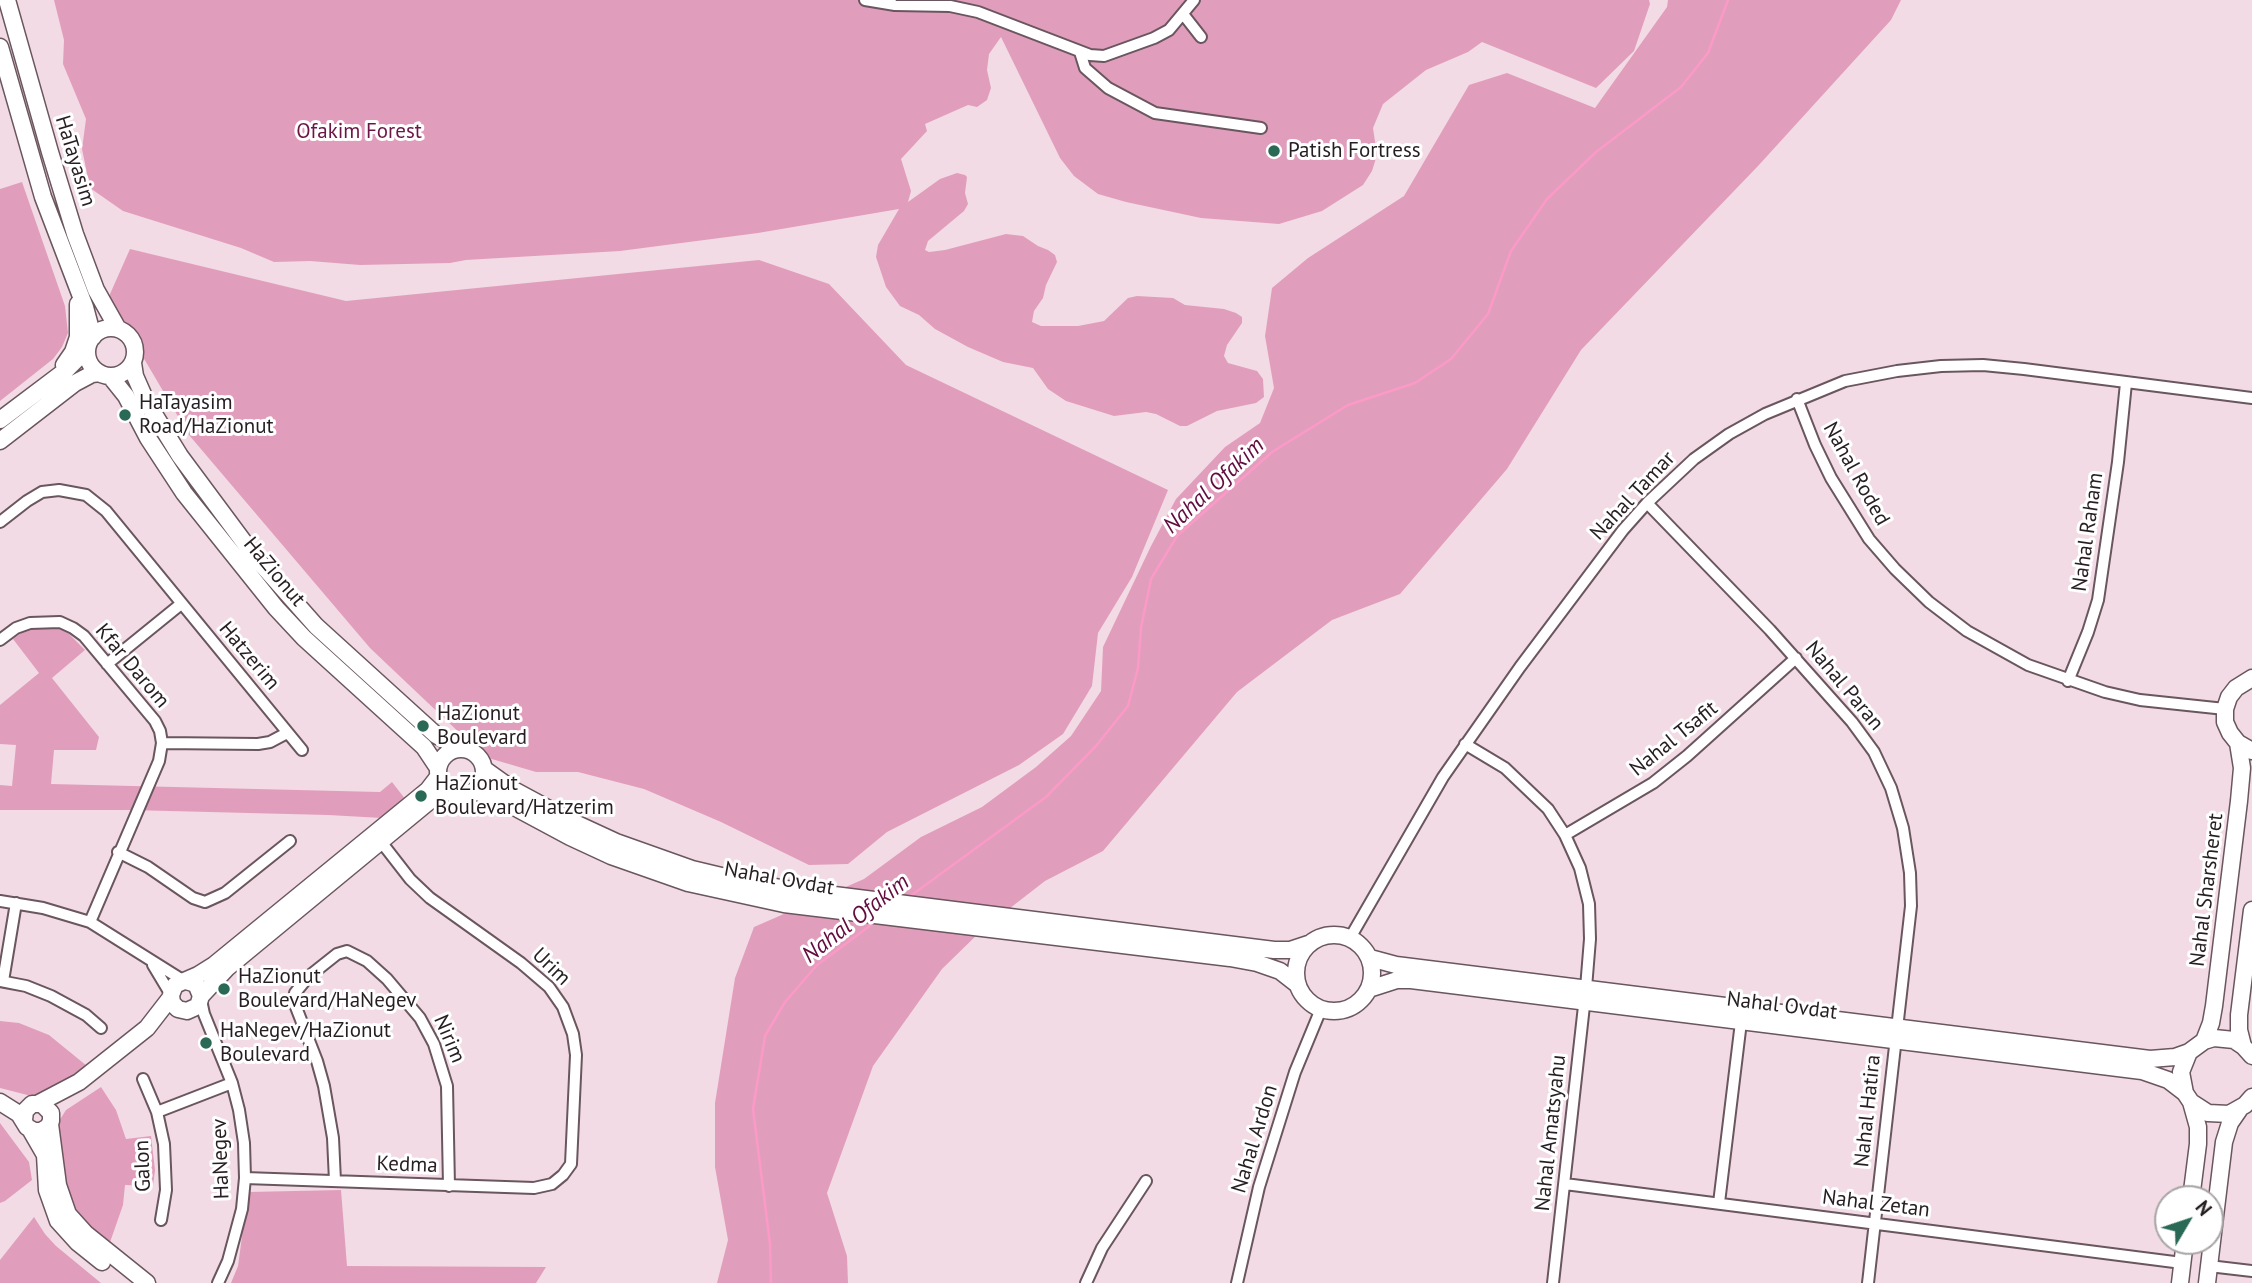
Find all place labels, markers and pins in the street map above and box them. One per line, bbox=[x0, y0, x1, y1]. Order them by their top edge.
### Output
place label: Patish Fortress bbox=[1288, 138, 1421, 164]
marker: Patish Fortress bbox=[1266, 143, 1282, 159]
place label: HaTayasim Road/HaZionut bbox=[139, 390, 274, 440]
marker: HaTayasim Road/HaZionut bbox=[117, 407, 133, 423]
place label: HaZionut Boulevard bbox=[437, 701, 527, 751]
marker: HaZionut Boulevard bbox=[415, 718, 431, 734]
place label: HaZionut Boulevard/Hatzerim bbox=[435, 771, 614, 821]
marker: HaZionut Boulevard/Hatzerim bbox=[413, 788, 429, 804]
place label: HaZionut Boulevard/HaNegev bbox=[238, 964, 416, 1014]
marker: HaZionut Boulevard/HaNegev bbox=[216, 981, 232, 997]
place label: HaNegev/HaZionut Boulevard bbox=[220, 1018, 391, 1068]
marker: HaNegev/HaZionut Boulevard bbox=[198, 1035, 214, 1051]

